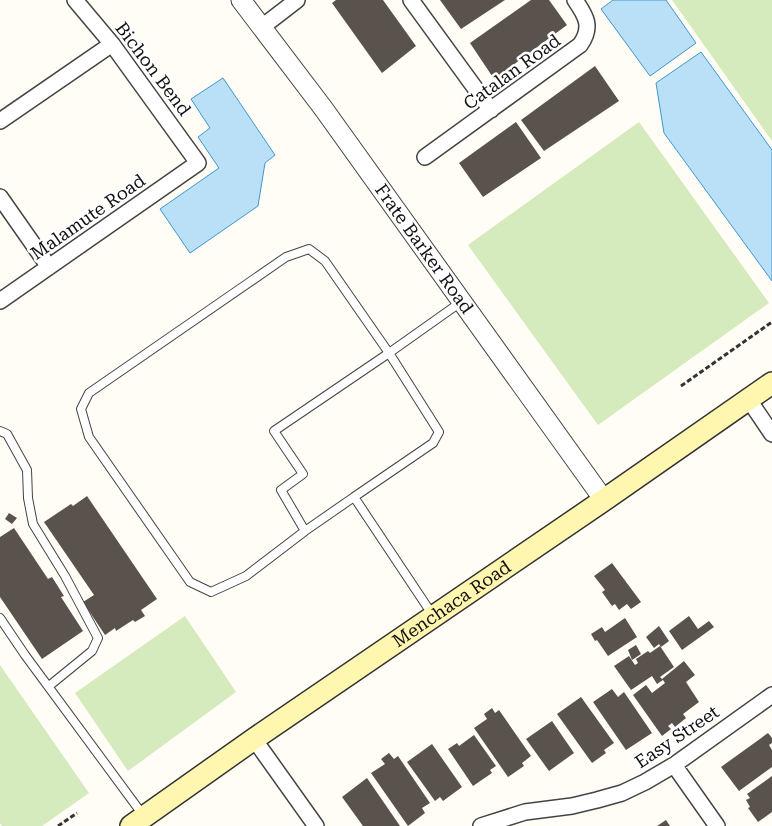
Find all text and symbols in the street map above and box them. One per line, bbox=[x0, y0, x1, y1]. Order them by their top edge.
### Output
street label: Bichon Bend bbox=[111, 18, 196, 120]
street label: Catalan Road bbox=[459, 29, 565, 114]
street label: Malamute Road bbox=[27, 169, 149, 264]
street label: Frate Barker Road bbox=[371, 180, 478, 318]
street label: Menchaca Road bbox=[388, 556, 515, 651]
street label: Easy Street bbox=[631, 701, 723, 772]

